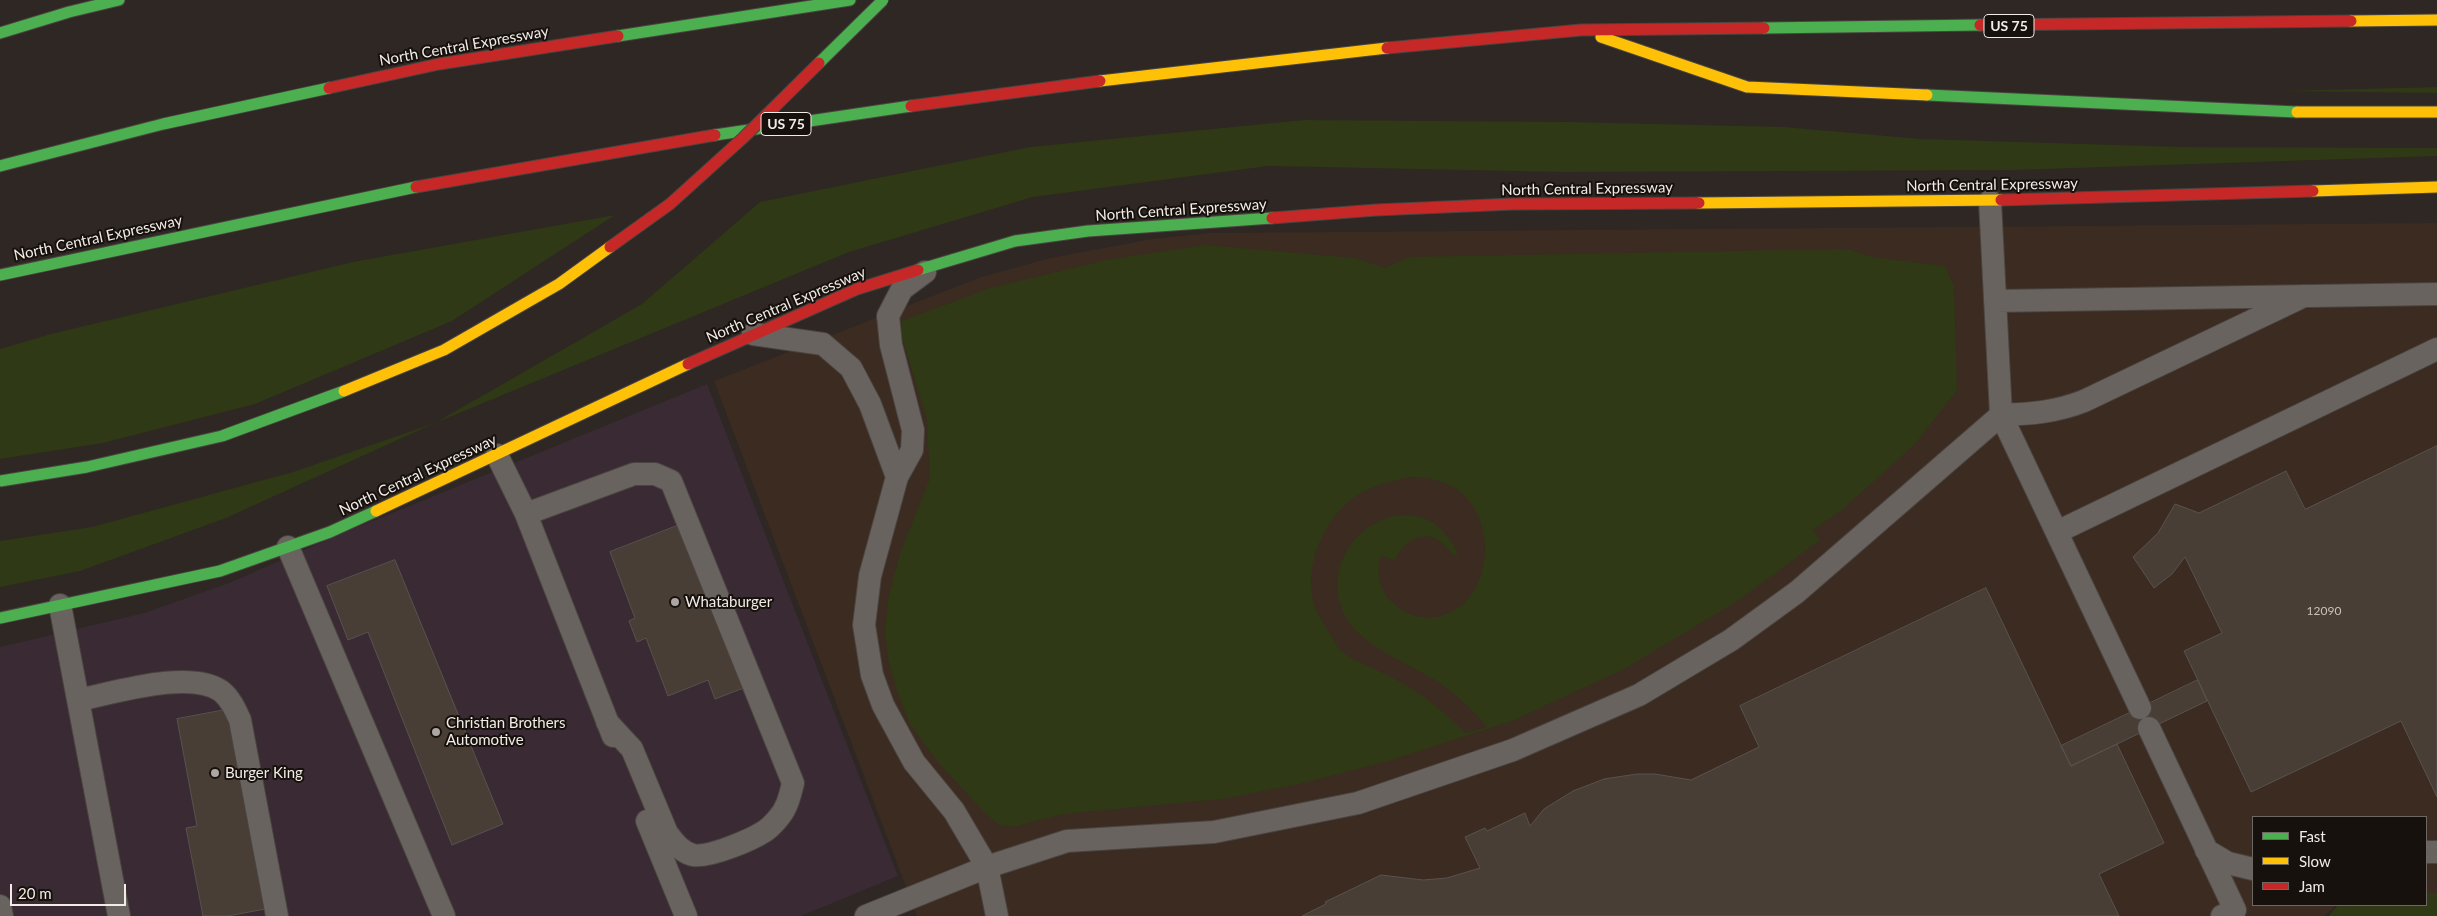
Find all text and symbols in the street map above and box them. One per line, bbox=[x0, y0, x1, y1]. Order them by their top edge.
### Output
road number: US 75 bbox=[1984, 15, 2034, 38]
street label: North Central Expressway bbox=[378, 22, 550, 70]
road number: US 75 bbox=[761, 112, 811, 136]
street label: North Central Expressway bbox=[1906, 175, 2078, 195]
street label: North Central Expressway bbox=[1501, 179, 1673, 199]
street label: North Central Expressway bbox=[1095, 195, 1267, 225]
street label: North Central Expressway bbox=[12, 211, 184, 265]
street label: North Central Expressway bbox=[703, 263, 869, 347]
street label: North Central Expressway bbox=[336, 431, 500, 519]
place label: Whataburger bbox=[685, 593, 772, 611]
marker: Whataburger bbox=[669, 596, 681, 608]
house number: 12090 bbox=[2307, 604, 2341, 618]
place label: Christian Brothers Automotive bbox=[446, 714, 565, 749]
marker: Christian Brothers Automotive bbox=[430, 726, 442, 738]
place label: Burger King bbox=[225, 764, 303, 782]
marker: Burger King bbox=[209, 767, 221, 779]
legend bbox=[2252, 816, 2427, 906]
text: Fast bbox=[2299, 827, 2326, 845]
text: Slow bbox=[2299, 852, 2331, 870]
scale bar bbox=[12, 874, 129, 906]
text: Jam bbox=[2299, 877, 2325, 895]
text: 20 m bbox=[18, 884, 52, 902]

